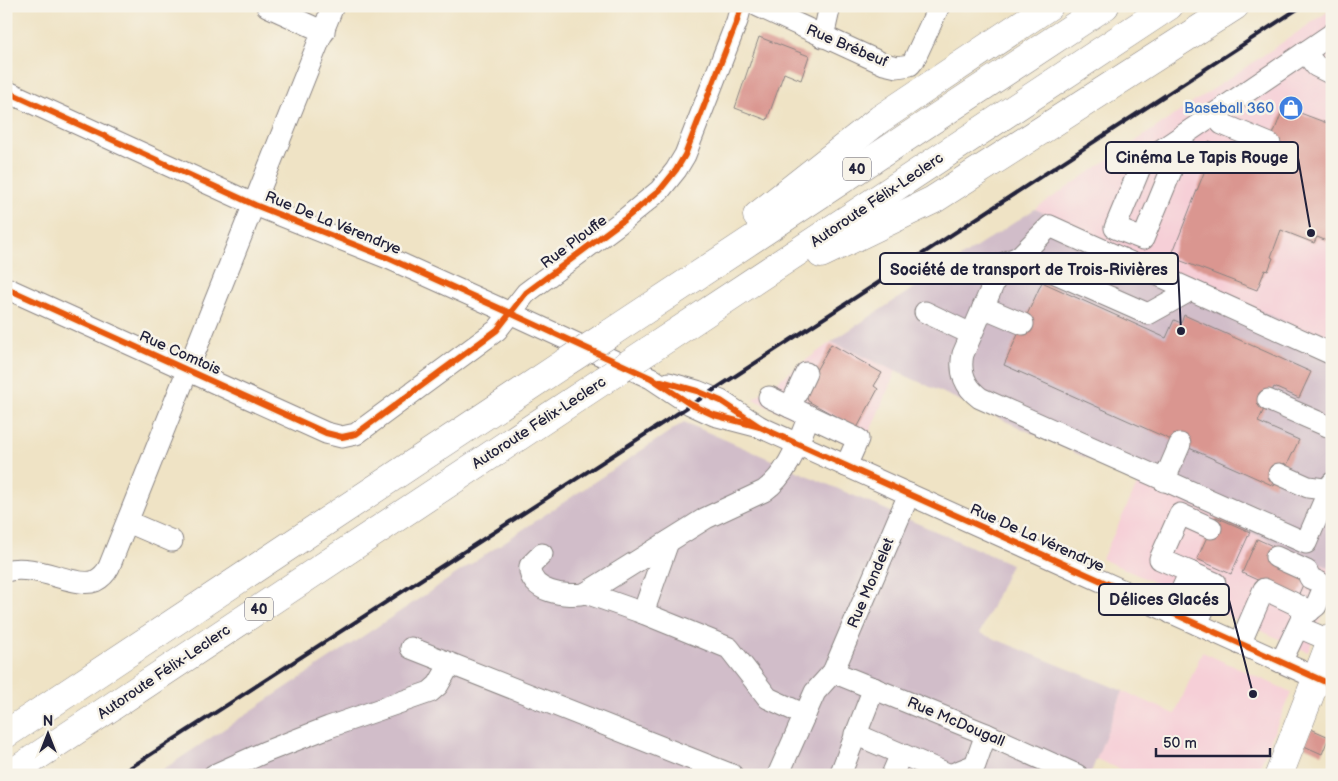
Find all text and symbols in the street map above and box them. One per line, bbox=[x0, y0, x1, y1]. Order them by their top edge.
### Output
street label: Rue Brébeuf bbox=[803, 20, 891, 72]
shop icon: Baseball 360 bbox=[1278, 95, 1304, 121]
place label: Baseball 360 bbox=[1184, 99, 1274, 118]
callout: Cinéma Le Tapis Rouge bbox=[1106, 142, 1298, 173]
street label: Autoroute Félix-Leclerc bbox=[807, 148, 947, 252]
text: Cinéma Le Tapis Rouge bbox=[1116, 149, 1288, 168]
road number: 40 bbox=[843, 157, 871, 180]
street label: Rue De La Vérendrye bbox=[262, 187, 404, 259]
street label: Rue Plouffe bbox=[537, 211, 611, 273]
callout: Société de transport de Trois-Rivières bbox=[880, 253, 1178, 284]
text: Société de transport de Trois-Rivières bbox=[890, 261, 1168, 280]
street label: Rue Comtois bbox=[136, 327, 224, 380]
street label: Autoroute Félix-Leclerc bbox=[468, 373, 610, 473]
street label: Rue De La Vérendrye bbox=[967, 500, 1107, 576]
street label: Rue Mondelet bbox=[843, 535, 899, 631]
callout: Délices Glacés bbox=[1099, 584, 1229, 615]
text: Délices Glacés bbox=[1109, 591, 1219, 610]
road number: 40 bbox=[245, 598, 273, 620]
street label: Autoroute Félix-Leclerc bbox=[94, 620, 234, 724]
street label: Rue McDougall bbox=[904, 693, 1008, 751]
north arrow bbox=[22, 708, 72, 758]
text: N bbox=[43, 713, 53, 730]
scale bar bbox=[1156, 726, 1269, 758]
text: 50 m bbox=[1163, 734, 1197, 753]

